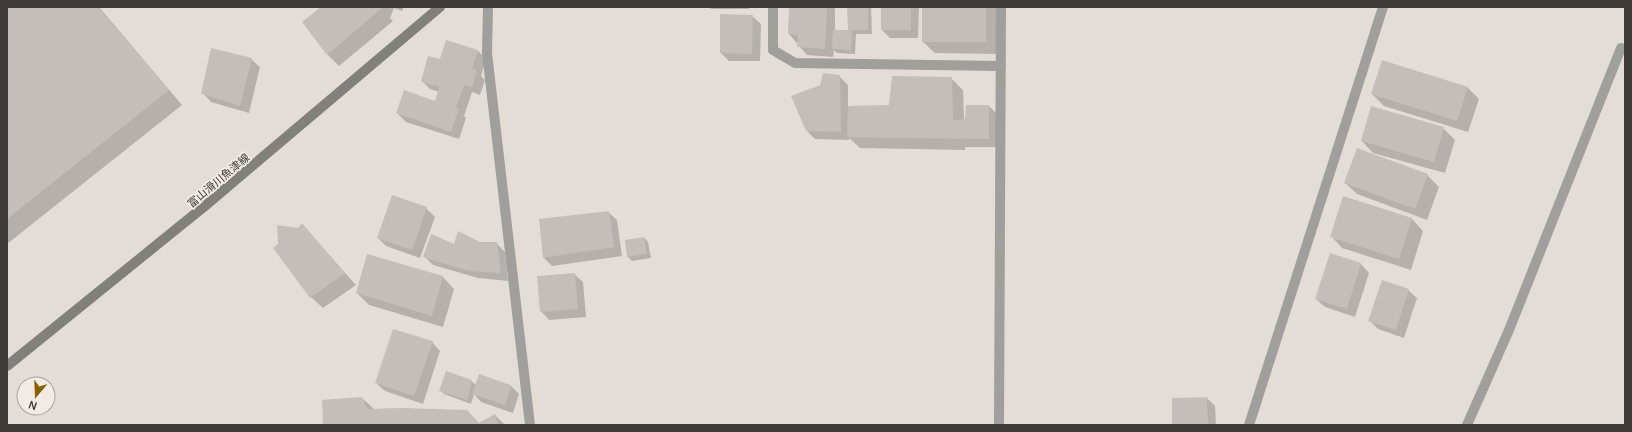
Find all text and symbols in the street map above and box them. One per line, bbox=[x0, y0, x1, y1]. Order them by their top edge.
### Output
street label: 富山滑川魚津線 bbox=[184, 150, 252, 210]
north arrow bbox=[16, 376, 56, 416]
text: N bbox=[26, 398, 39, 414]

